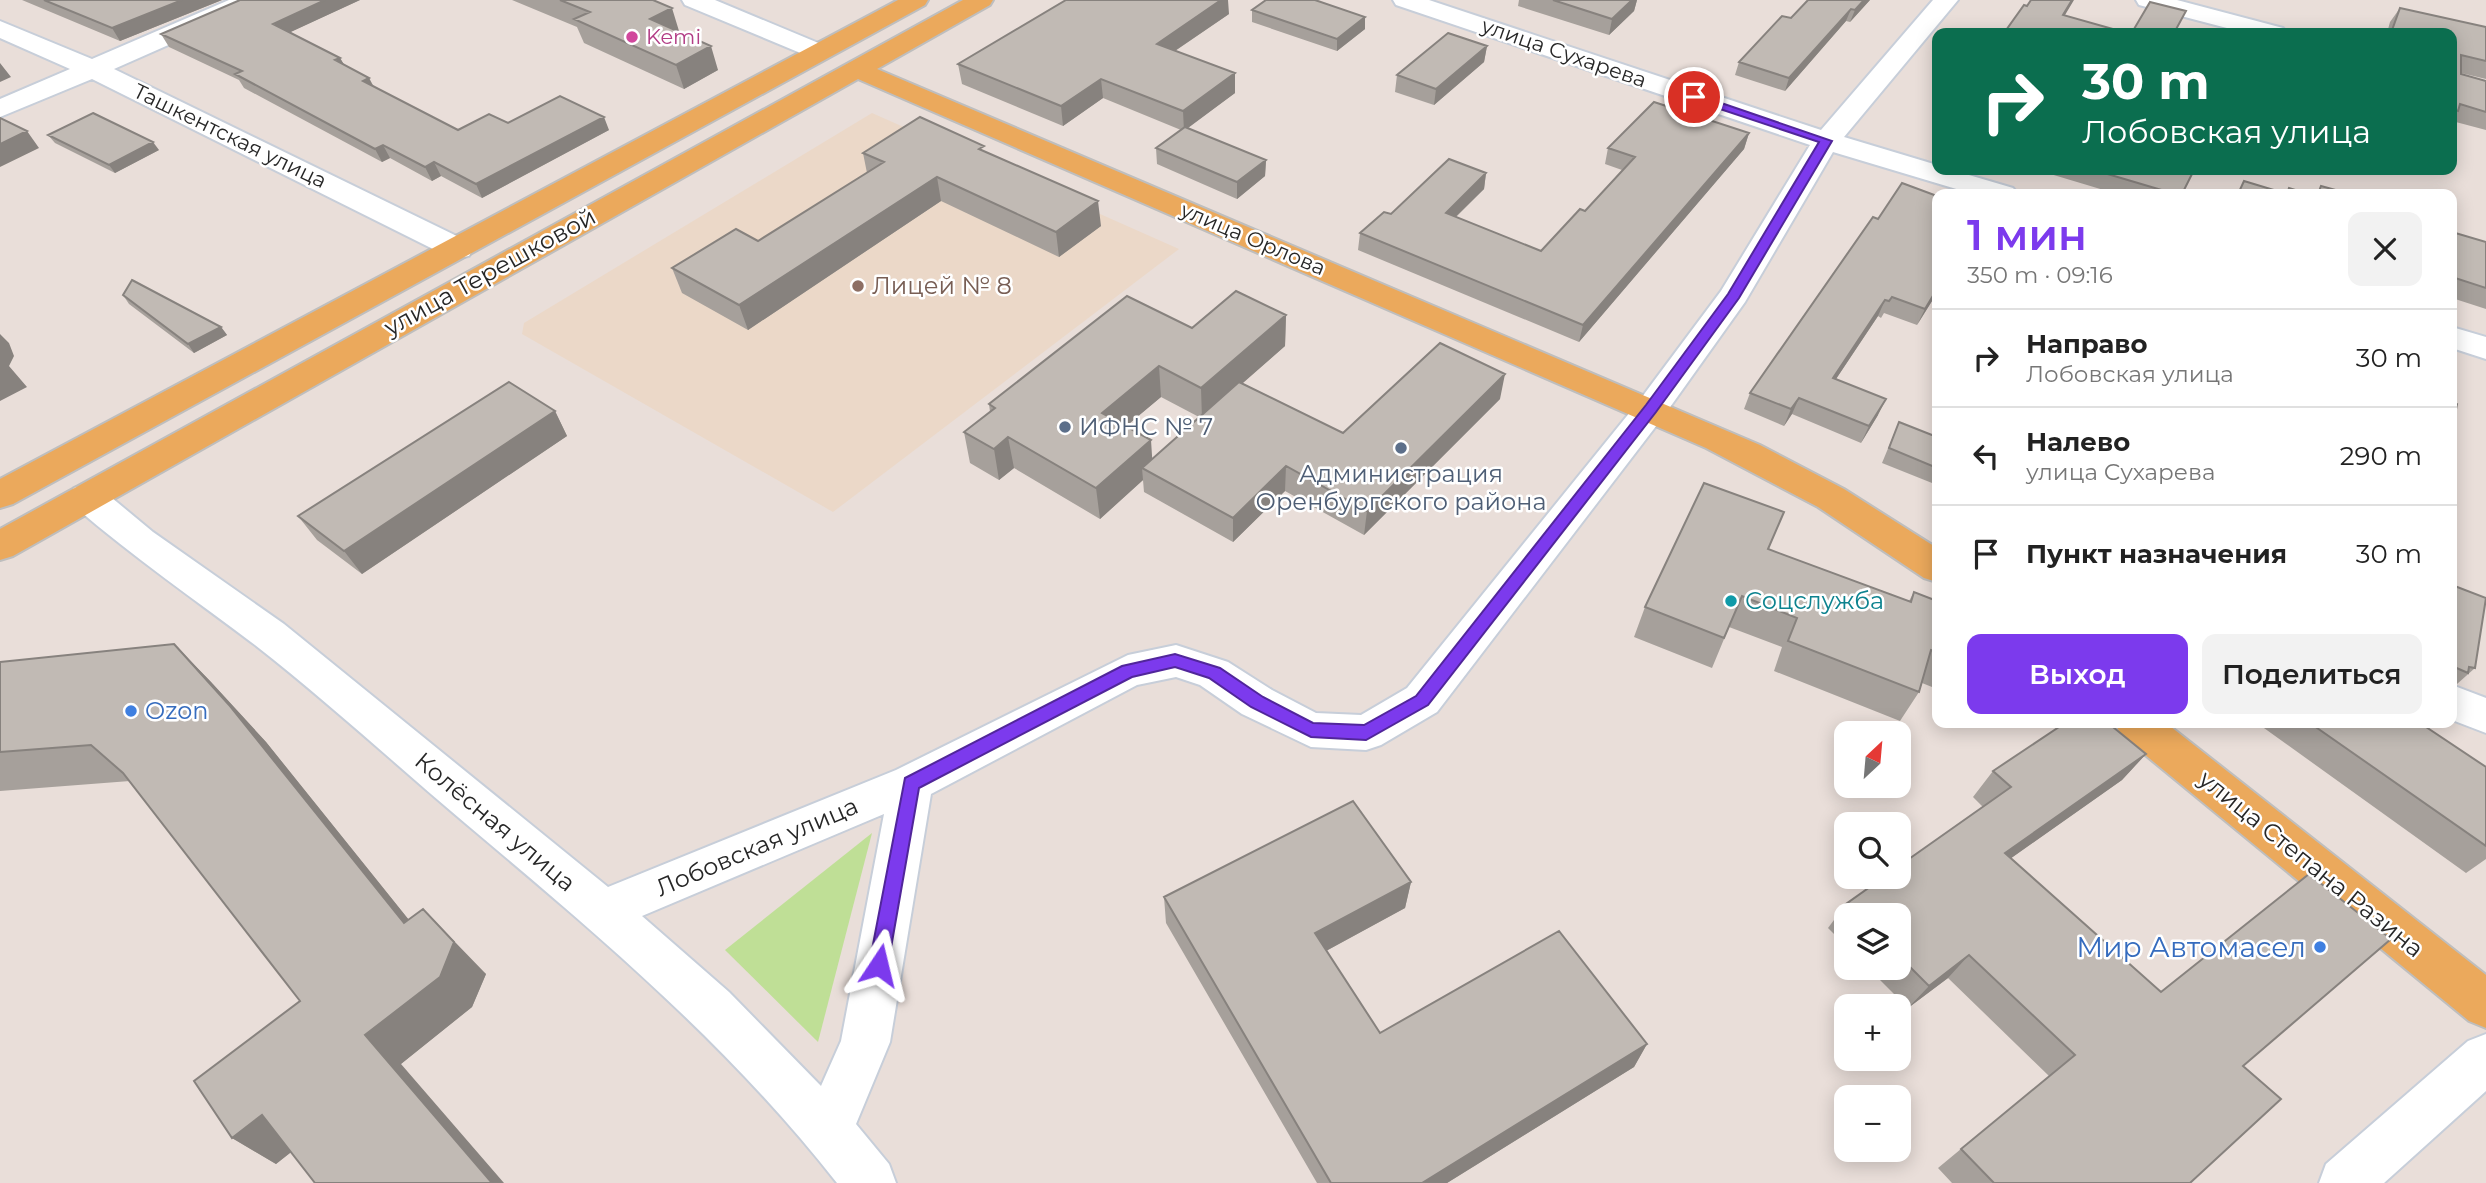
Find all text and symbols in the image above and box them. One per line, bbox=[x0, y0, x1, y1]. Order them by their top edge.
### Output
street label: улица Сухарева bbox=[1477, 12, 1650, 92]
place label: Kemi bbox=[646, 24, 701, 49]
marker: Kemi bbox=[624, 29, 640, 45]
text: 30 m bbox=[2082, 52, 2210, 111]
icon: right bbox=[1967, 56, 2058, 147]
pin bbox=[1664, 67, 1724, 127]
street label: Ташкентская улица bbox=[130, 78, 331, 193]
icon: arrive bbox=[1675, 78, 1713, 116]
text: Лобовская улица bbox=[2082, 112, 2371, 151]
street label: улица Орлова bbox=[1176, 196, 1329, 280]
street label: улица Терешковой bbox=[378, 201, 601, 342]
text: 1 мин bbox=[1967, 209, 2087, 261]
button: close bbox=[2348, 212, 2422, 286]
text: 350 m · 09:16 bbox=[1967, 261, 2113, 289]
place label: Лицей № 8 bbox=[872, 271, 1012, 300]
marker: Лицей № 8 bbox=[850, 278, 866, 294]
text: Направо bbox=[2026, 328, 2147, 360]
icon: right bbox=[1967, 339, 2005, 377]
text: 30 m bbox=[2356, 342, 2422, 374]
text: Лобовская улица bbox=[2026, 360, 2234, 388]
place label: ИФНС № 7 bbox=[1079, 412, 1213, 441]
marker: ИФНС № 7 bbox=[1057, 419, 1073, 435]
text: Налево bbox=[2026, 426, 2130, 458]
icon: left bbox=[1967, 437, 2005, 475]
marker: Администрация Оренбургского района bbox=[1393, 440, 1409, 456]
text: 290 m bbox=[2340, 440, 2422, 472]
text: улица Сухарева bbox=[2026, 458, 2215, 486]
place label: Администрация Оренбургского района bbox=[1255, 459, 1547, 516]
icon: arrive bbox=[1967, 535, 2005, 573]
text: Пункт назначения bbox=[2026, 538, 2287, 570]
text: 30 m bbox=[2356, 538, 2422, 570]
place label: Соцслужба bbox=[1745, 586, 1884, 615]
marker: Соцслужба bbox=[1723, 593, 1739, 609]
button: Выход bbox=[1967, 634, 2188, 714]
button: Поделиться bbox=[2202, 634, 2422, 714]
place label: Ozon bbox=[145, 696, 208, 725]
marker: Ozon bbox=[123, 703, 139, 719]
north arrow bbox=[1834, 721, 1911, 798]
map controls bbox=[1834, 721, 1911, 1162]
street label: Колёсная улица bbox=[409, 746, 582, 897]
street label: улица Степана Разина bbox=[2192, 763, 2429, 963]
street label: Лобовская улица bbox=[651, 791, 862, 902]
button: search bbox=[1834, 812, 1911, 889]
button: layers bbox=[1834, 903, 1911, 980]
position arrow bbox=[842, 928, 916, 1002]
place label: Мир Автомасел bbox=[2076, 930, 2306, 964]
marker: Мир Автомасел bbox=[2312, 939, 2328, 955]
button: + bbox=[1834, 994, 1911, 1071]
button: − bbox=[1834, 1085, 1911, 1162]

